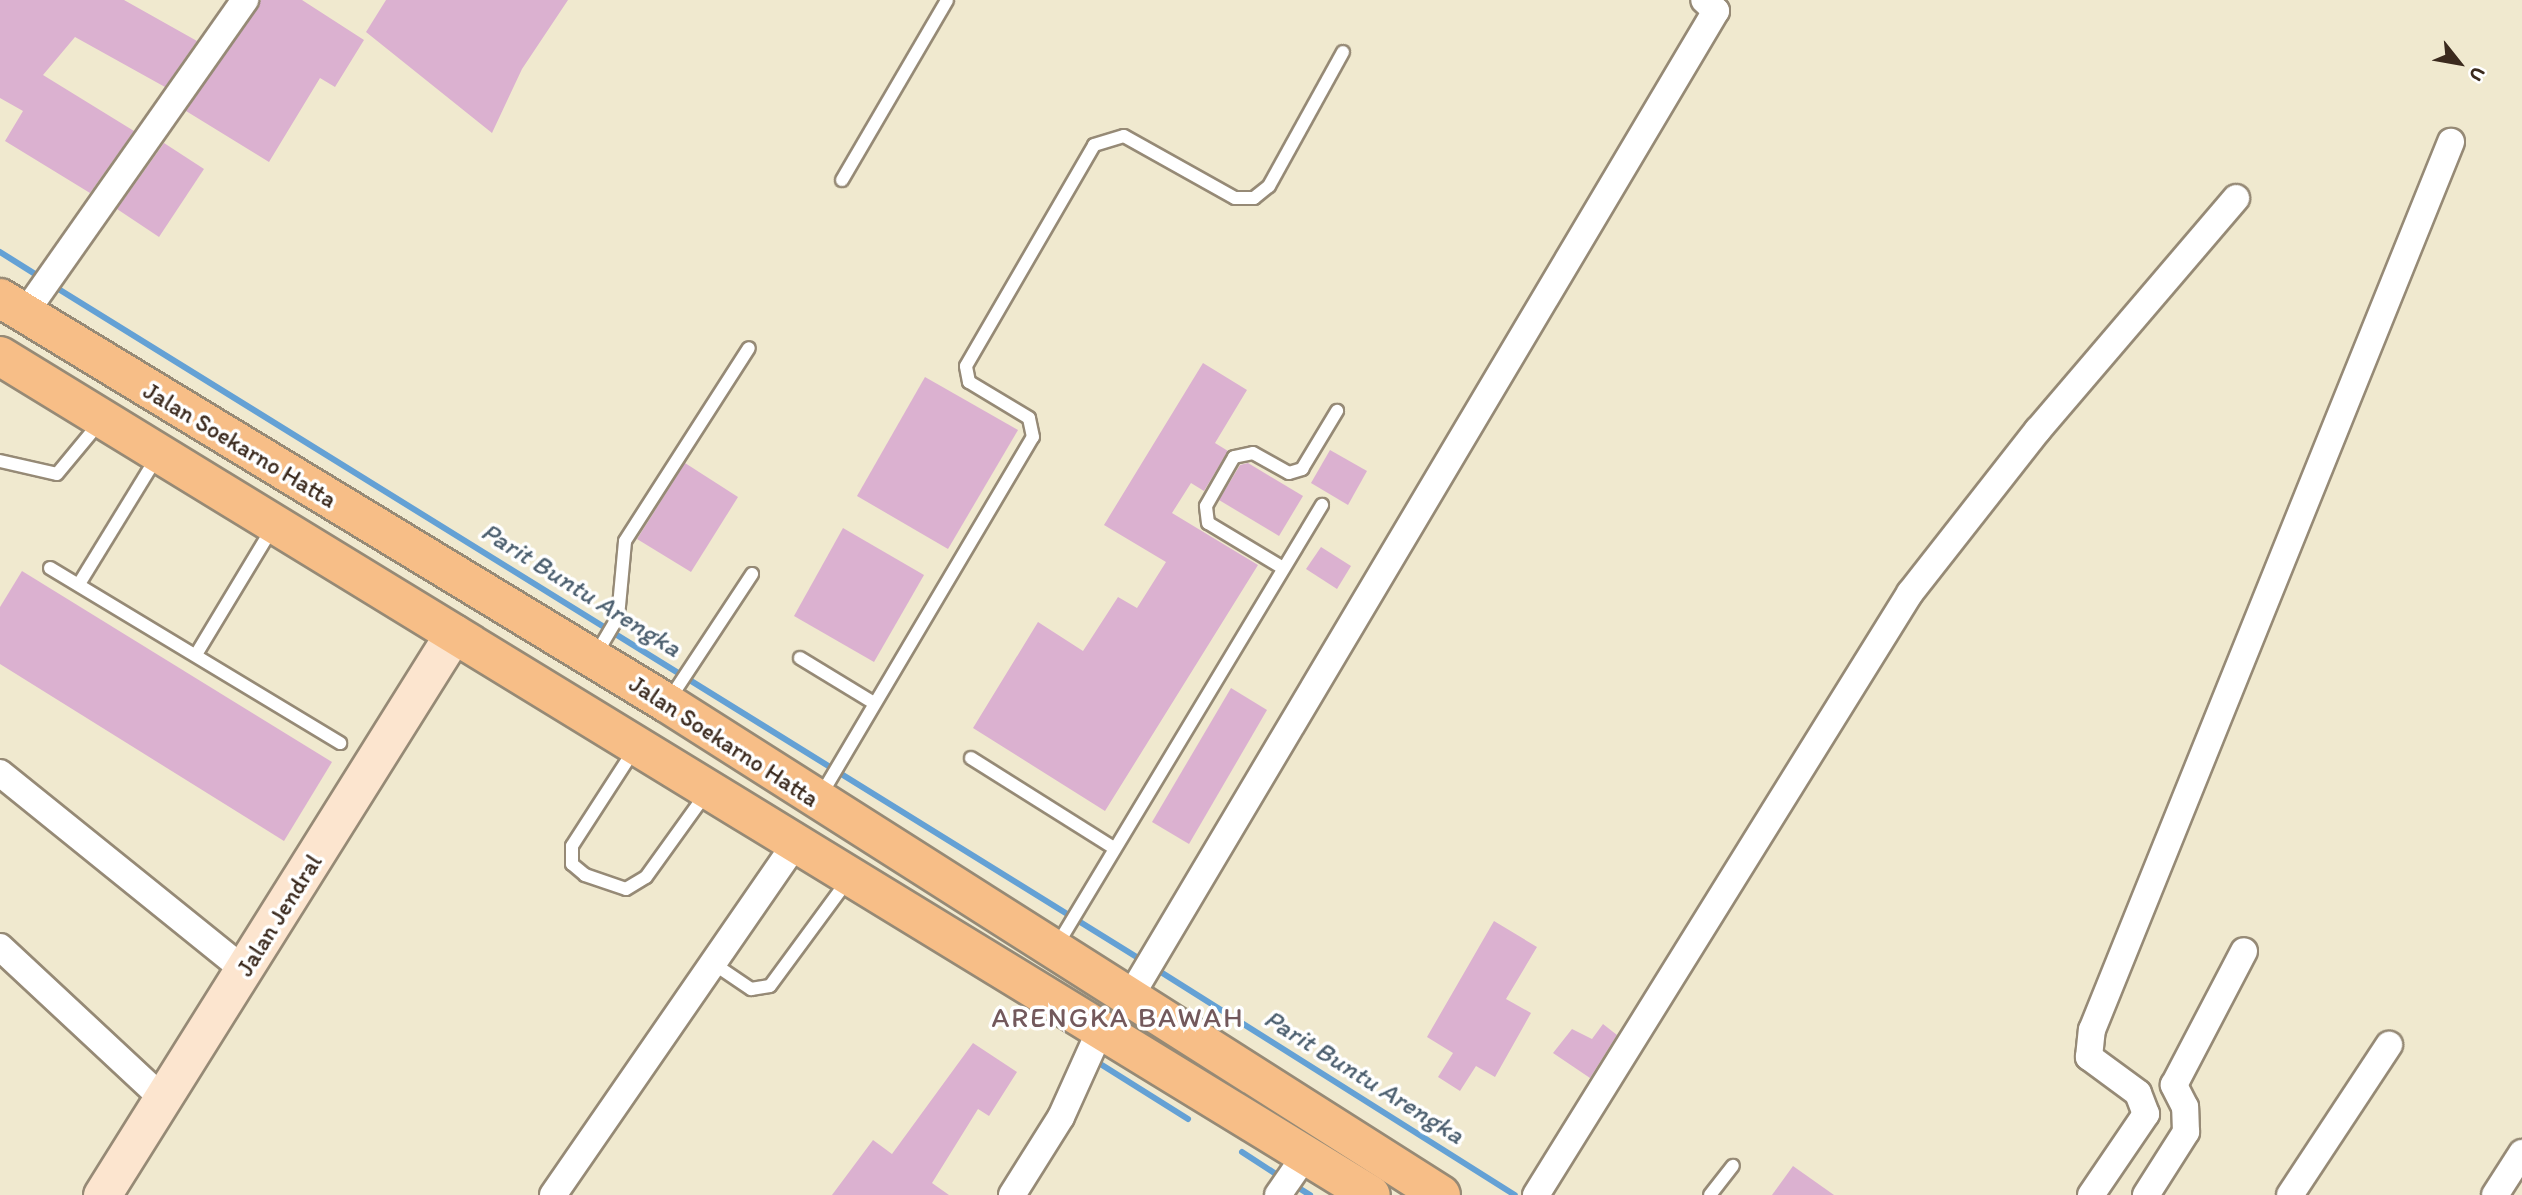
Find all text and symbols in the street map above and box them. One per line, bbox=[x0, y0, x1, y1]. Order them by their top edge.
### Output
north arrow bbox=[2424, 28, 2494, 98]
text: U bbox=[2464, 63, 2491, 85]
street label: Jalan Soekarno Hatta bbox=[138, 376, 342, 514]
water label: Parit Buntu Arengka bbox=[476, 516, 686, 664]
street label: Jalan Soekarno Hatta bbox=[624, 669, 824, 813]
street label: Jalan Jendral bbox=[230, 849, 328, 981]
district label: ARENGKA BAWAH bbox=[993, 1000, 1243, 1034]
water label: Parit Buntu Arengka bbox=[1259, 1003, 1469, 1151]

